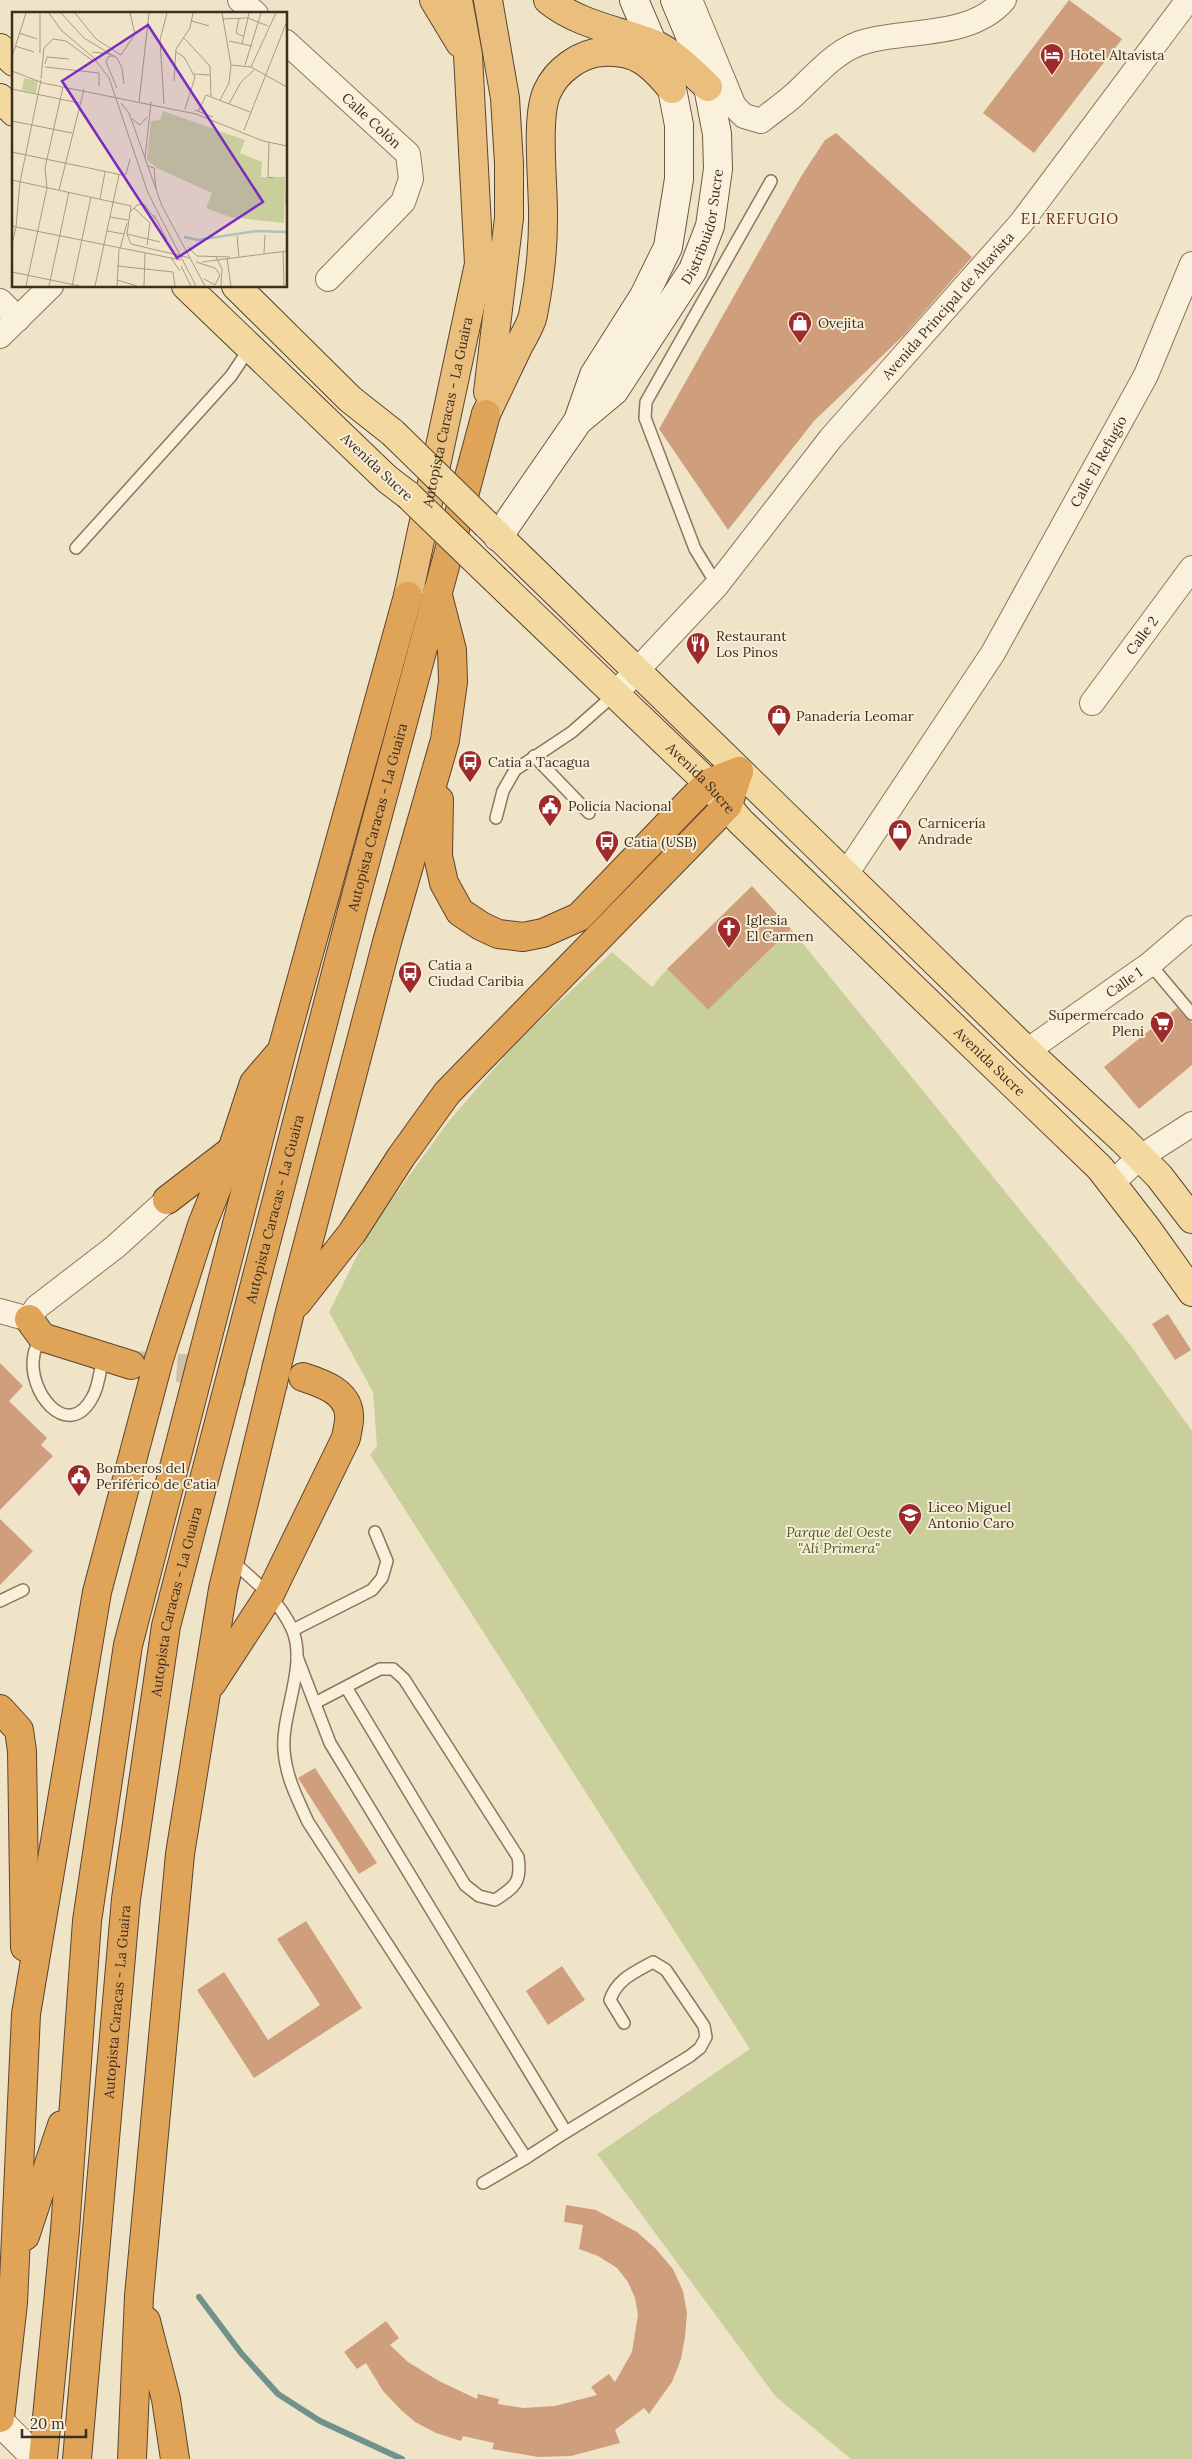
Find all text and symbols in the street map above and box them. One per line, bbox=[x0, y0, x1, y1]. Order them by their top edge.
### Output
inset map bbox=[12, 12, 288, 288]
hotel icon: Hotel Altavista bbox=[1039, 42, 1065, 76]
place label: Hotel Altavista bbox=[1070, 46, 1164, 64]
street label: Calle Colón bbox=[338, 89, 405, 153]
street label: Distribuidor Sucre bbox=[677, 167, 727, 288]
district label: EL REFUGIO bbox=[1021, 209, 1119, 228]
street label: Avenida Principal de Altavista bbox=[877, 228, 1018, 384]
shop icon: Ovejita bbox=[787, 310, 813, 344]
place label: Ovejita bbox=[818, 314, 864, 332]
street label: Autopista Caracas - La Guaira bbox=[418, 315, 476, 510]
street label: Calle El Refugio bbox=[1066, 413, 1131, 510]
street label: Avenida Sucre bbox=[336, 428, 417, 505]
street label: Calle 2 bbox=[1122, 613, 1162, 658]
place label: Restaurant Los Pinos bbox=[716, 627, 787, 661]
restaurant icon: Restaurant Los Pinos bbox=[685, 631, 711, 665]
shop icon: Panadería Leomar bbox=[766, 703, 792, 737]
place label: Panadería Leomar bbox=[796, 707, 914, 725]
street label: Autopista Caracas - La Guaira bbox=[343, 721, 411, 914]
street label: Avenida Sucre bbox=[662, 738, 739, 818]
bus stop icon: Catia a Tacagua bbox=[457, 749, 483, 783]
place label: Catia a Tacagua bbox=[488, 753, 590, 771]
public building icon: Policía Nacional bbox=[537, 793, 563, 827]
place label: Policía Nacional bbox=[568, 797, 672, 815]
place label: Carnicería Andrade bbox=[917, 814, 986, 848]
shop icon: Carnicería Andrade bbox=[887, 818, 913, 852]
bus stop icon: Catia (USB) bbox=[594, 829, 620, 863]
place label: Catia (USB) bbox=[624, 833, 697, 851]
place label: Iglesia El Carmen bbox=[746, 911, 814, 945]
church icon: Iglesia El Carmen bbox=[716, 915, 742, 949]
place label: Catia a Ciudad Caribia bbox=[428, 956, 524, 990]
bus stop icon: Catia a Ciudad Caribia bbox=[397, 960, 423, 994]
street label: Calle 1 bbox=[1102, 963, 1146, 1001]
place label: Supermercado Pleni bbox=[1049, 1006, 1144, 1040]
supermarket icon: Supermercado Pleni bbox=[1149, 1010, 1175, 1044]
street label: Avenida Sucre bbox=[950, 1023, 1029, 1100]
street label: Autopista Caracas - La Guaira bbox=[241, 1113, 308, 1306]
place label: Bomberos del Periférico de Catia bbox=[96, 1459, 217, 1493]
public building icon: Bomberos del Periférico de Catia bbox=[66, 1463, 92, 1497]
place label: Liceo Miguel Antonio Caro bbox=[927, 1498, 1014, 1532]
school or university icon: Liceo Miguel Antonio Caro bbox=[897, 1502, 923, 1536]
street label: Autopista Caracas - La Guaira bbox=[147, 1505, 206, 1699]
park label: Parque del Oeste "Alí Primera" bbox=[786, 1523, 892, 1557]
street label: Autopista Caracas - La Guaira bbox=[99, 1904, 134, 2100]
scale bar bbox=[22, 2406, 86, 2438]
text: 20 m bbox=[30, 2414, 65, 2433]

